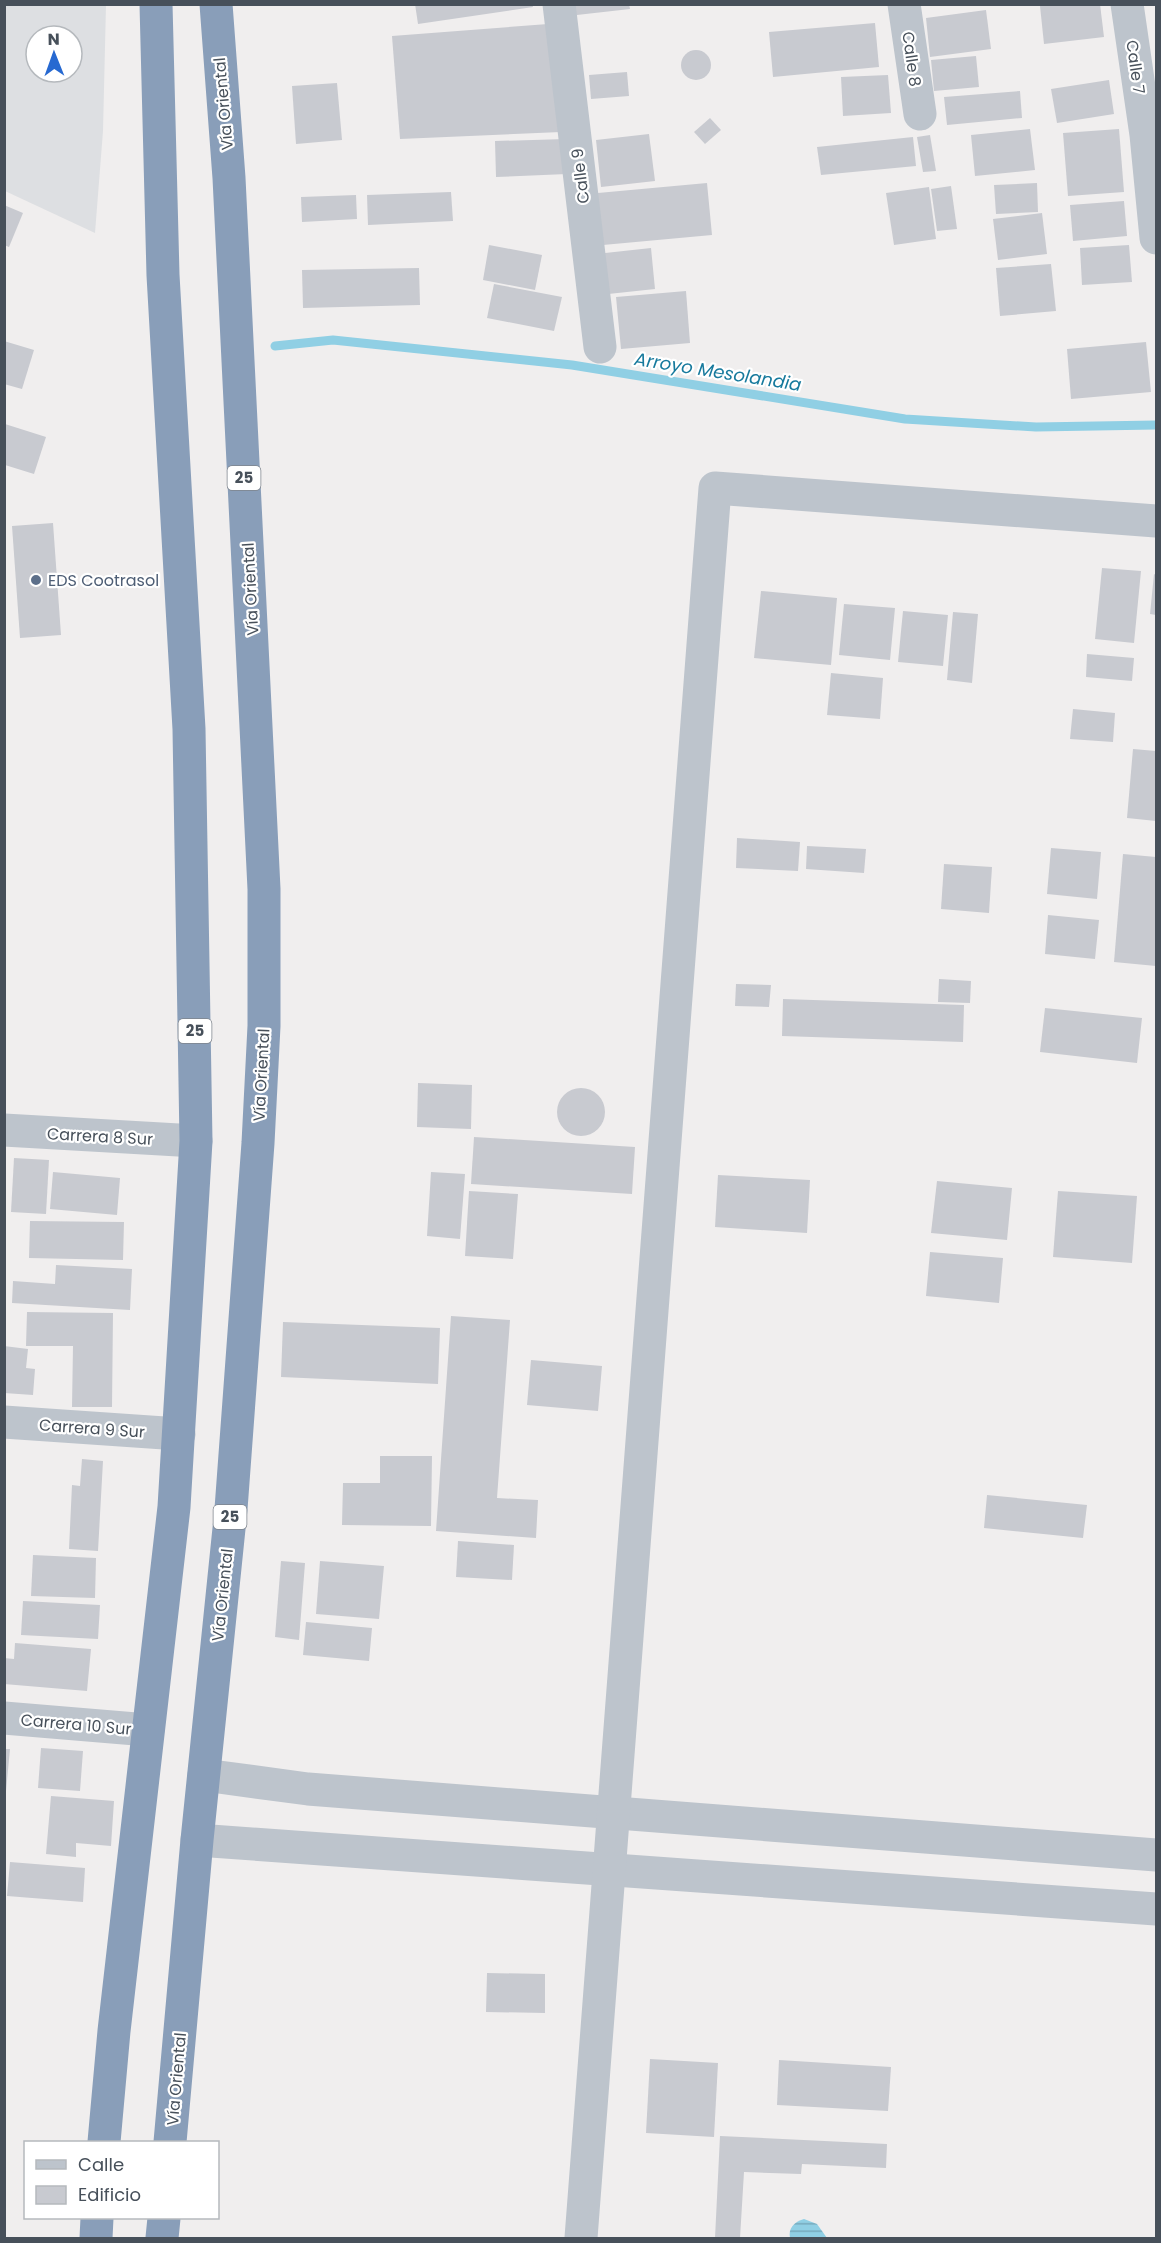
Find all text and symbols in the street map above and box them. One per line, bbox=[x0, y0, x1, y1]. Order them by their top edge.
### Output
north arrow bbox=[24, 24, 84, 84]
text: N bbox=[48, 28, 60, 51]
street label: Calle 8 bbox=[896, 30, 927, 88]
street label: Calle 7 bbox=[1120, 39, 1151, 96]
street label: Vía Oriental bbox=[208, 57, 239, 151]
street label: Calle 9 bbox=[566, 147, 595, 205]
water label: Arroyo Mesolandia bbox=[632, 346, 803, 397]
road number: 25 bbox=[228, 466, 260, 490]
street label: Vía Oriental bbox=[237, 542, 264, 636]
place label: EDS Cootrasol bbox=[48, 569, 159, 592]
marker: EDS Cootrasol bbox=[29, 573, 43, 587]
road number: 25 bbox=[178, 1019, 212, 1043]
street label: Vía Oriental bbox=[248, 1028, 275, 1122]
street label: Carrera 8 Sur bbox=[46, 1122, 154, 1151]
street label: Carrera 9 Sur bbox=[38, 1413, 146, 1444]
road number: 25 bbox=[214, 1505, 246, 1529]
street label: Vía Oriental bbox=[206, 1548, 239, 1643]
street label: Carrera 10 Sur bbox=[20, 1708, 132, 1741]
street label: Vía Oriental bbox=[161, 2032, 192, 2126]
legend bbox=[24, 2141, 219, 2219]
text: Calle bbox=[78, 2152, 124, 2177]
text: Edificio bbox=[78, 2182, 141, 2207]

